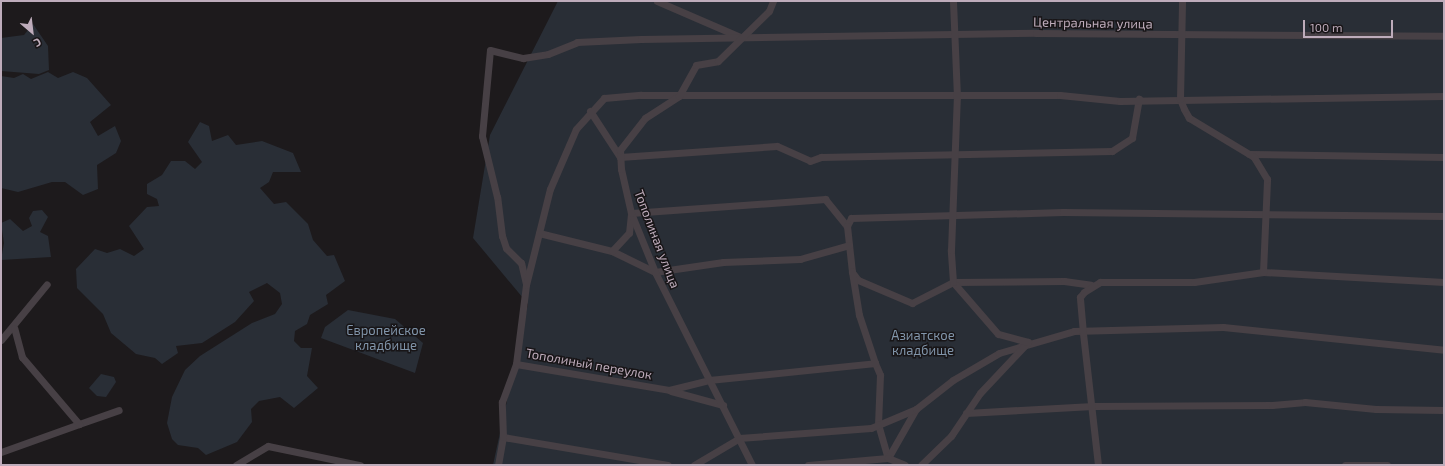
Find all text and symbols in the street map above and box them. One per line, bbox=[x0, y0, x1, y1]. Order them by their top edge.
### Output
north arrow bbox=[12, 12, 52, 52]
scale bar bbox=[1305, 12, 1395, 38]
street label: Центральная улица bbox=[1033, 14, 1153, 32]
text: 100 m bbox=[1310, 20, 1342, 34]
text: С bbox=[32, 36, 44, 50]
street label: Тополиная улица bbox=[631, 188, 683, 290]
park label: Европейское кладбище bbox=[346, 323, 426, 354]
park label: Азиатское кладбище bbox=[891, 328, 955, 359]
street label: Тополиный переулок bbox=[525, 345, 653, 383]

